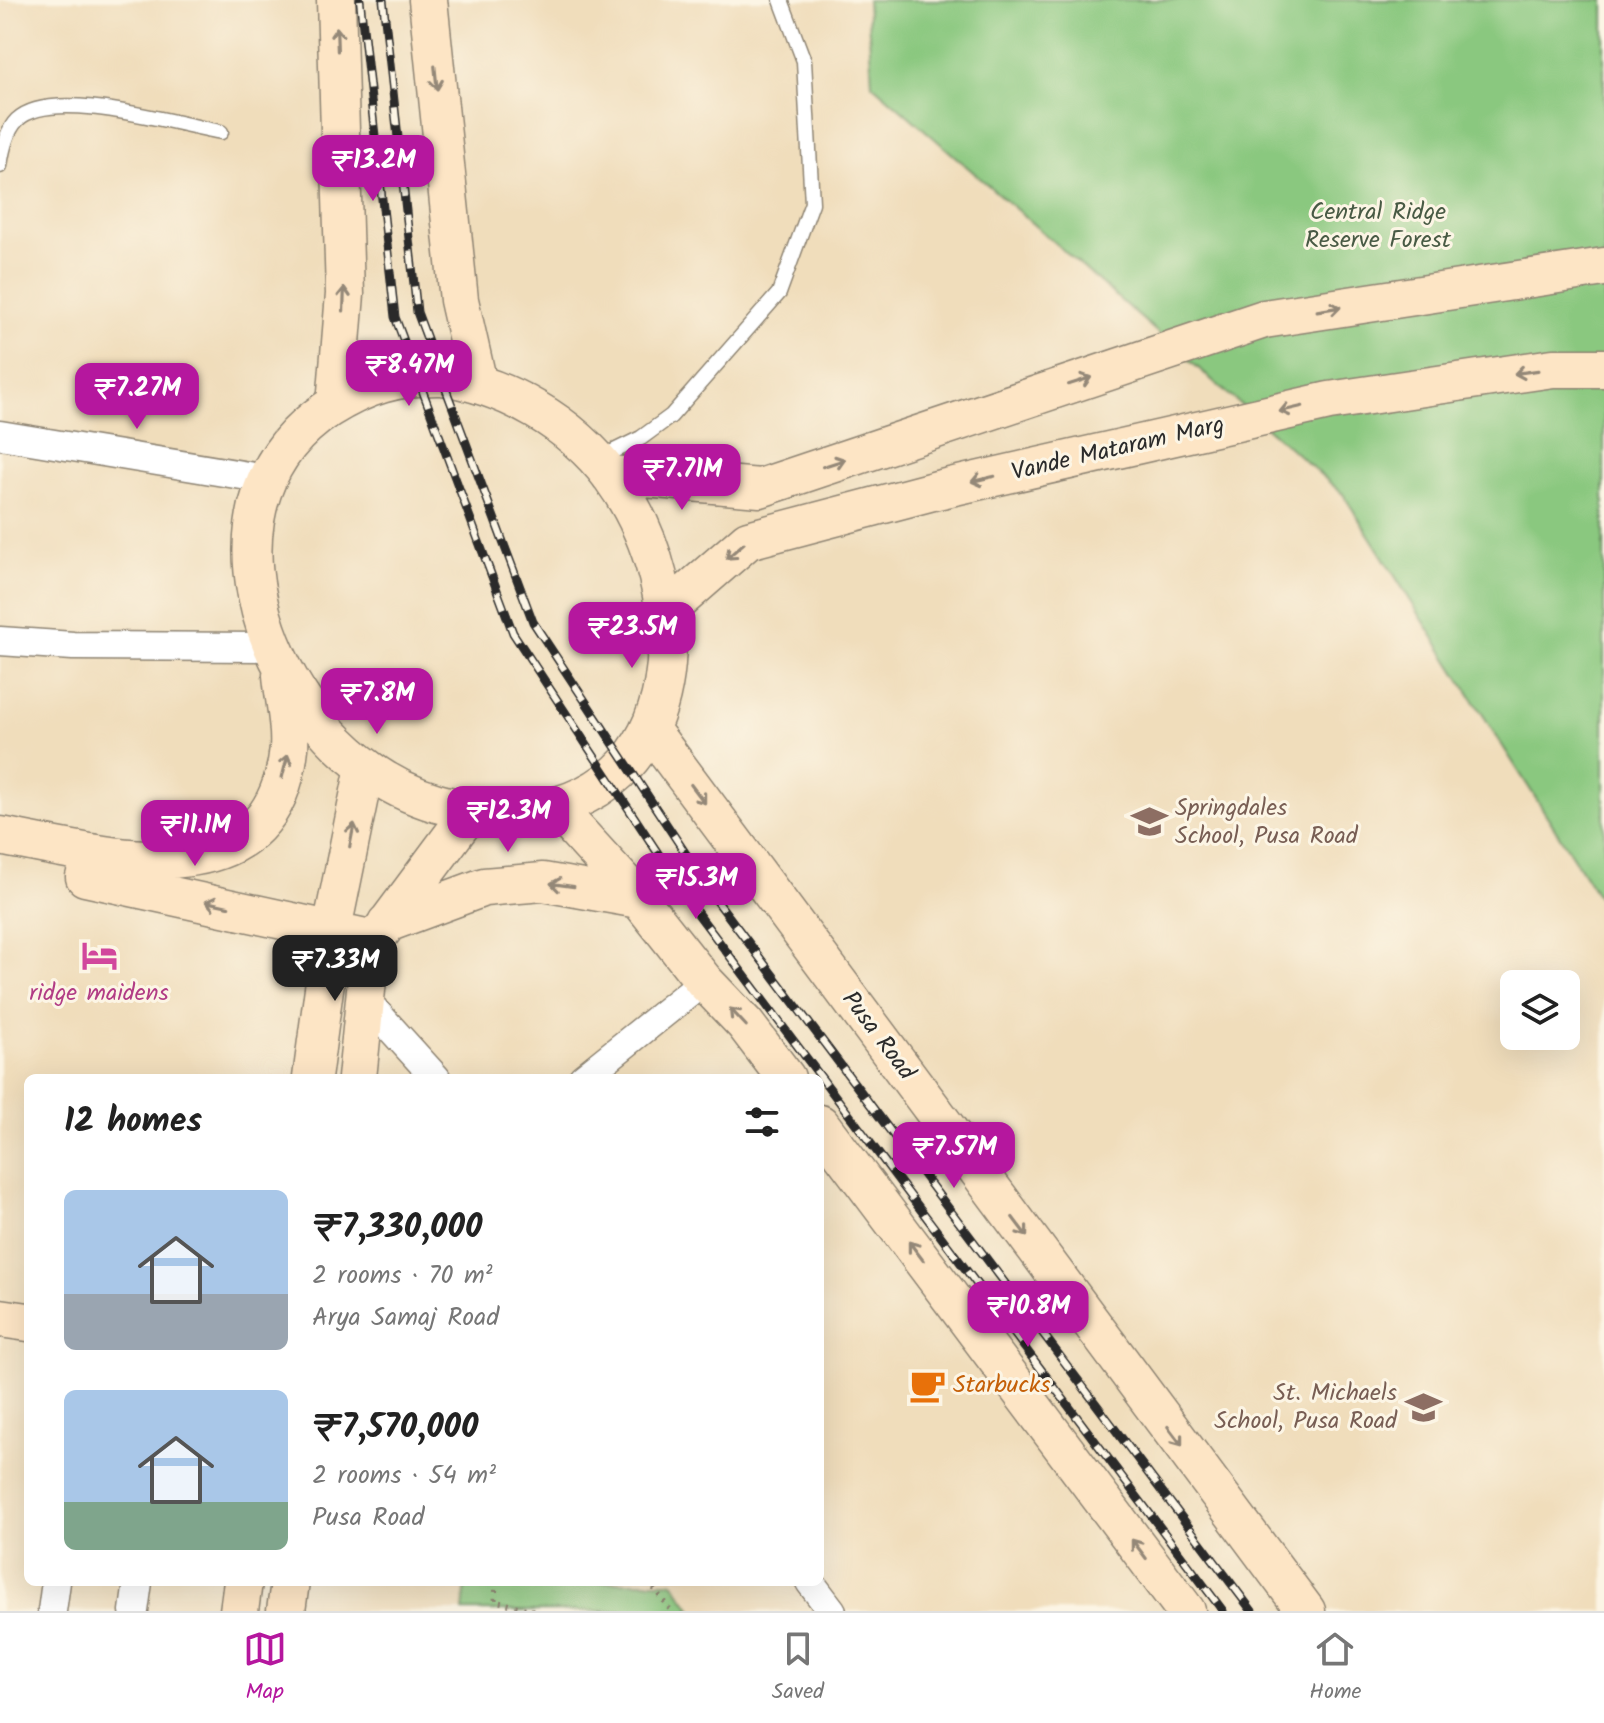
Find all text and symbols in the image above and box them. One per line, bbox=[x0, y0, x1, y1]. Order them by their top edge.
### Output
one-way arrow bbox=[330, 26, 345, 53]
one-way arrow bbox=[428, 64, 443, 91]
pin: ₹13.2M bbox=[308, 135, 438, 203]
text: ₹13.2M bbox=[330, 140, 416, 182]
park label: Central Ridge Reserve Forest bbox=[1305, 193, 1452, 260]
one-way arrow bbox=[337, 286, 352, 313]
one-way arrow bbox=[1316, 301, 1342, 316]
pin: ₹8.47M bbox=[344, 340, 474, 408]
text: ₹8.47M bbox=[364, 345, 454, 387]
pin: ₹7.27M bbox=[72, 363, 202, 431]
one-way arrow bbox=[1514, 365, 1539, 380]
text: ₹7.27M bbox=[93, 368, 181, 410]
one-way arrow bbox=[1067, 372, 1092, 387]
one-way arrow bbox=[1279, 402, 1305, 417]
street label: Vande Mataram Marg bbox=[1008, 406, 1228, 492]
pin: ₹7.71M bbox=[617, 444, 747, 512]
text: ₹7.71M bbox=[642, 449, 722, 491]
one-way arrow bbox=[821, 454, 846, 469]
one-way arrow bbox=[971, 473, 997, 488]
one-way arrow bbox=[726, 542, 746, 560]
pin: ₹23.5M bbox=[567, 602, 697, 670]
text: ₹23.5M bbox=[587, 607, 677, 649]
pin: ₹7.8M bbox=[321, 668, 433, 736]
text: ₹7.8M bbox=[339, 673, 415, 715]
one-way arrow bbox=[278, 754, 293, 780]
one-way arrow bbox=[690, 782, 706, 804]
pin: ₹12.3M bbox=[443, 786, 573, 854]
place label: Springdales School, Pusa Road bbox=[1175, 789, 1359, 856]
text: ₹12.3M bbox=[465, 791, 551, 833]
pin: ₹11.1M bbox=[130, 800, 260, 868]
school or university icon: Springdales School, Pusa Road bbox=[1130, 803, 1168, 841]
text: ₹11.1M bbox=[159, 805, 231, 847]
one-way arrow bbox=[346, 822, 361, 848]
pin: ₹15.3M bbox=[631, 853, 761, 921]
text: ₹15.3M bbox=[654, 858, 738, 900]
one-way arrow bbox=[550, 877, 575, 892]
one-way arrow bbox=[205, 896, 230, 911]
pin: ₹7.33M bbox=[270, 935, 400, 1003]
hotel icon: ridge maidens bbox=[80, 937, 118, 975]
text: ₹7.33M bbox=[290, 940, 380, 982]
map controls bbox=[1500, 970, 1580, 1050]
button: layers bbox=[1500, 970, 1580, 1050]
place label: ridge maidens bbox=[29, 974, 169, 1013]
street label: Pusa Road bbox=[831, 983, 925, 1090]
one-way arrow bbox=[729, 1007, 747, 1027]
text: 12 homes bbox=[64, 1095, 202, 1149]
icon: filters bbox=[740, 1100, 784, 1144]
pin: ₹7.57M bbox=[889, 1122, 1019, 1190]
text: ₹7.57M bbox=[911, 1127, 997, 1169]
text: ₹7,330,000 bbox=[312, 1201, 482, 1255]
one-way arrow bbox=[1011, 1216, 1028, 1237]
icon: home bbox=[128, 1222, 224, 1318]
one-way arrow bbox=[908, 1241, 925, 1262]
text: 2 rooms · 70 m² bbox=[312, 1255, 493, 1297]
pin: ₹10.8M bbox=[963, 1281, 1093, 1349]
text: ₹10.8M bbox=[986, 1286, 1070, 1328]
text: Arya Samaj Road bbox=[312, 1297, 499, 1339]
cafe icon: Starbucks bbox=[908, 1366, 946, 1404]
place label: Starbucks bbox=[953, 1366, 1051, 1405]
place label: St. Michaels School, Pusa Road bbox=[1214, 1374, 1398, 1441]
school or university icon: St. Michaels School, Pusa Road bbox=[1404, 1388, 1442, 1426]
text: ₹7,570,000 bbox=[312, 1401, 478, 1455]
icon: home bbox=[128, 1422, 224, 1518]
one-way arrow bbox=[1166, 1425, 1183, 1446]
text: 2 rooms · 54 m² bbox=[312, 1455, 496, 1497]
text: Pusa Road bbox=[312, 1497, 424, 1539]
one-way arrow bbox=[1131, 1538, 1148, 1560]
tab: Map bbox=[243, 1627, 287, 1710]
tab: Saved bbox=[772, 1627, 824, 1710]
tab: Home bbox=[1309, 1627, 1361, 1710]

